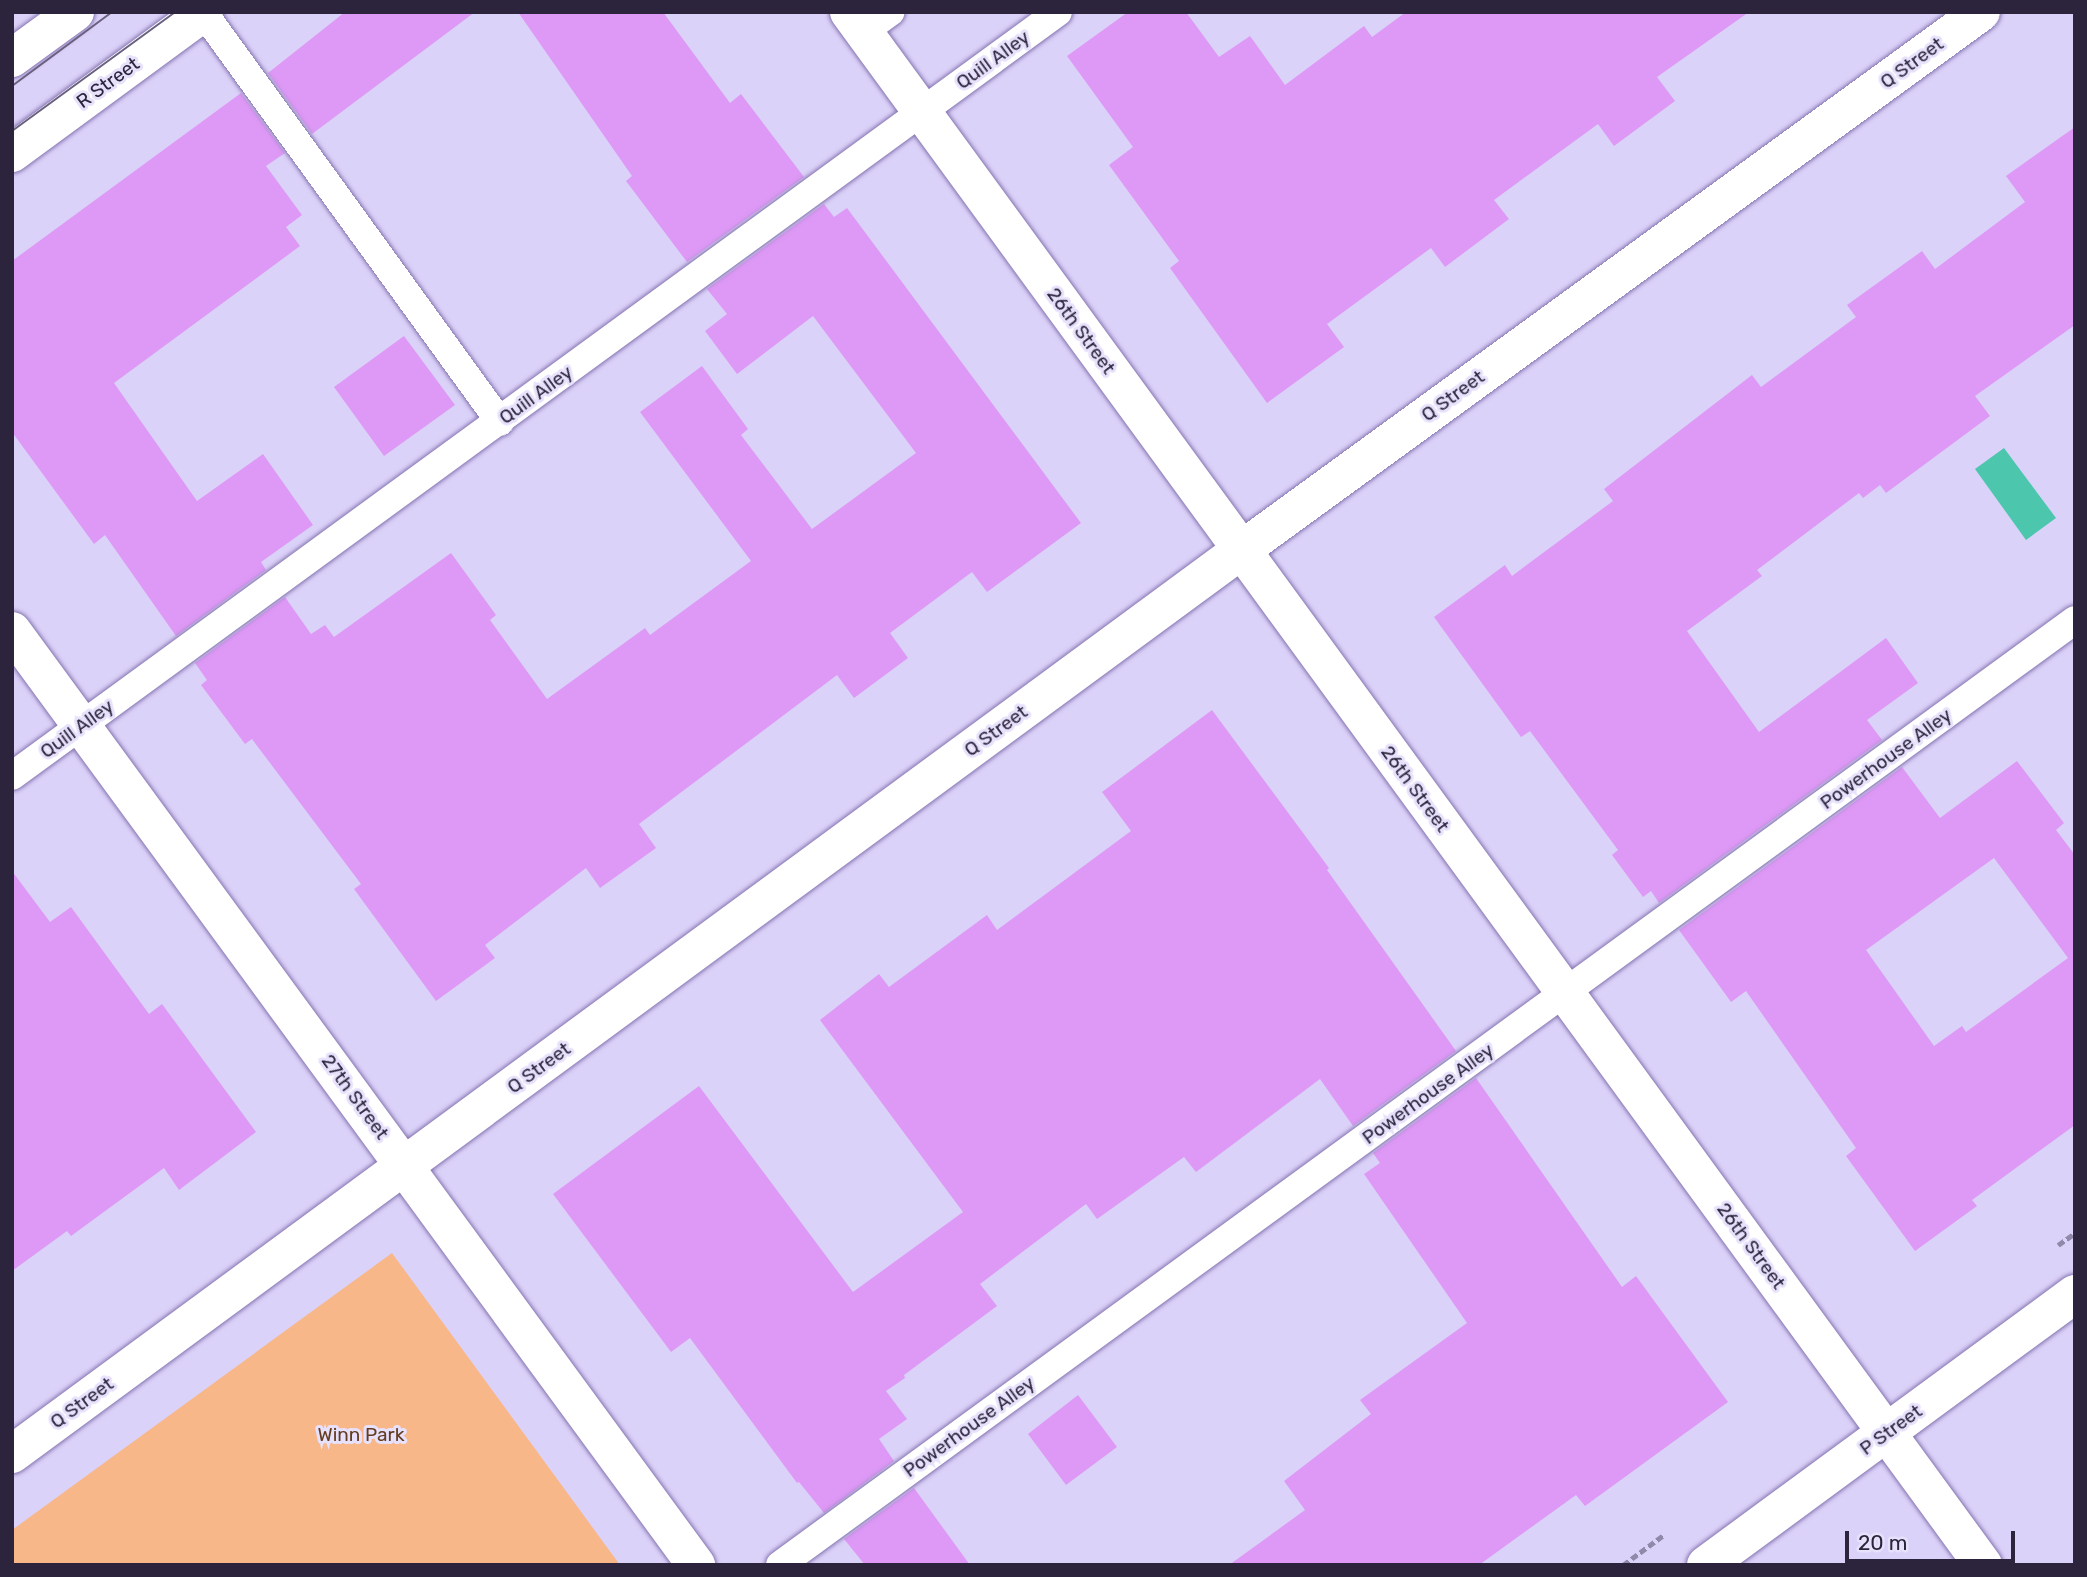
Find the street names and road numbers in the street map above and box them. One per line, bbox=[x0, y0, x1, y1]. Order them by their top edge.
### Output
street label: Quill Alley bbox=[952, 26, 1034, 94]
street label: Q Street bbox=[1876, 32, 1948, 94]
street label: R Street bbox=[72, 53, 144, 113]
street label: 26th Street bbox=[1042, 283, 1120, 379]
street label: Quill Alley bbox=[495, 361, 577, 429]
street label: Q Street bbox=[1417, 365, 1489, 427]
street label: Quill Alley bbox=[36, 695, 118, 763]
street label: Q Street bbox=[960, 700, 1032, 762]
street label: Powerhouse Alley bbox=[1816, 704, 1956, 814]
street label: 26th Street bbox=[1376, 741, 1454, 837]
street label: Q Street bbox=[503, 1037, 575, 1099]
street label: Powerhouse Alley bbox=[1358, 1039, 1498, 1149]
street label: 27th Street bbox=[317, 1050, 393, 1144]
street label: 26th Street bbox=[1712, 1198, 1790, 1294]
street label: Q Street bbox=[46, 1372, 118, 1434]
street label: Powerhouse Alley bbox=[899, 1372, 1039, 1482]
street label: P Street bbox=[1855, 1400, 1927, 1460]

